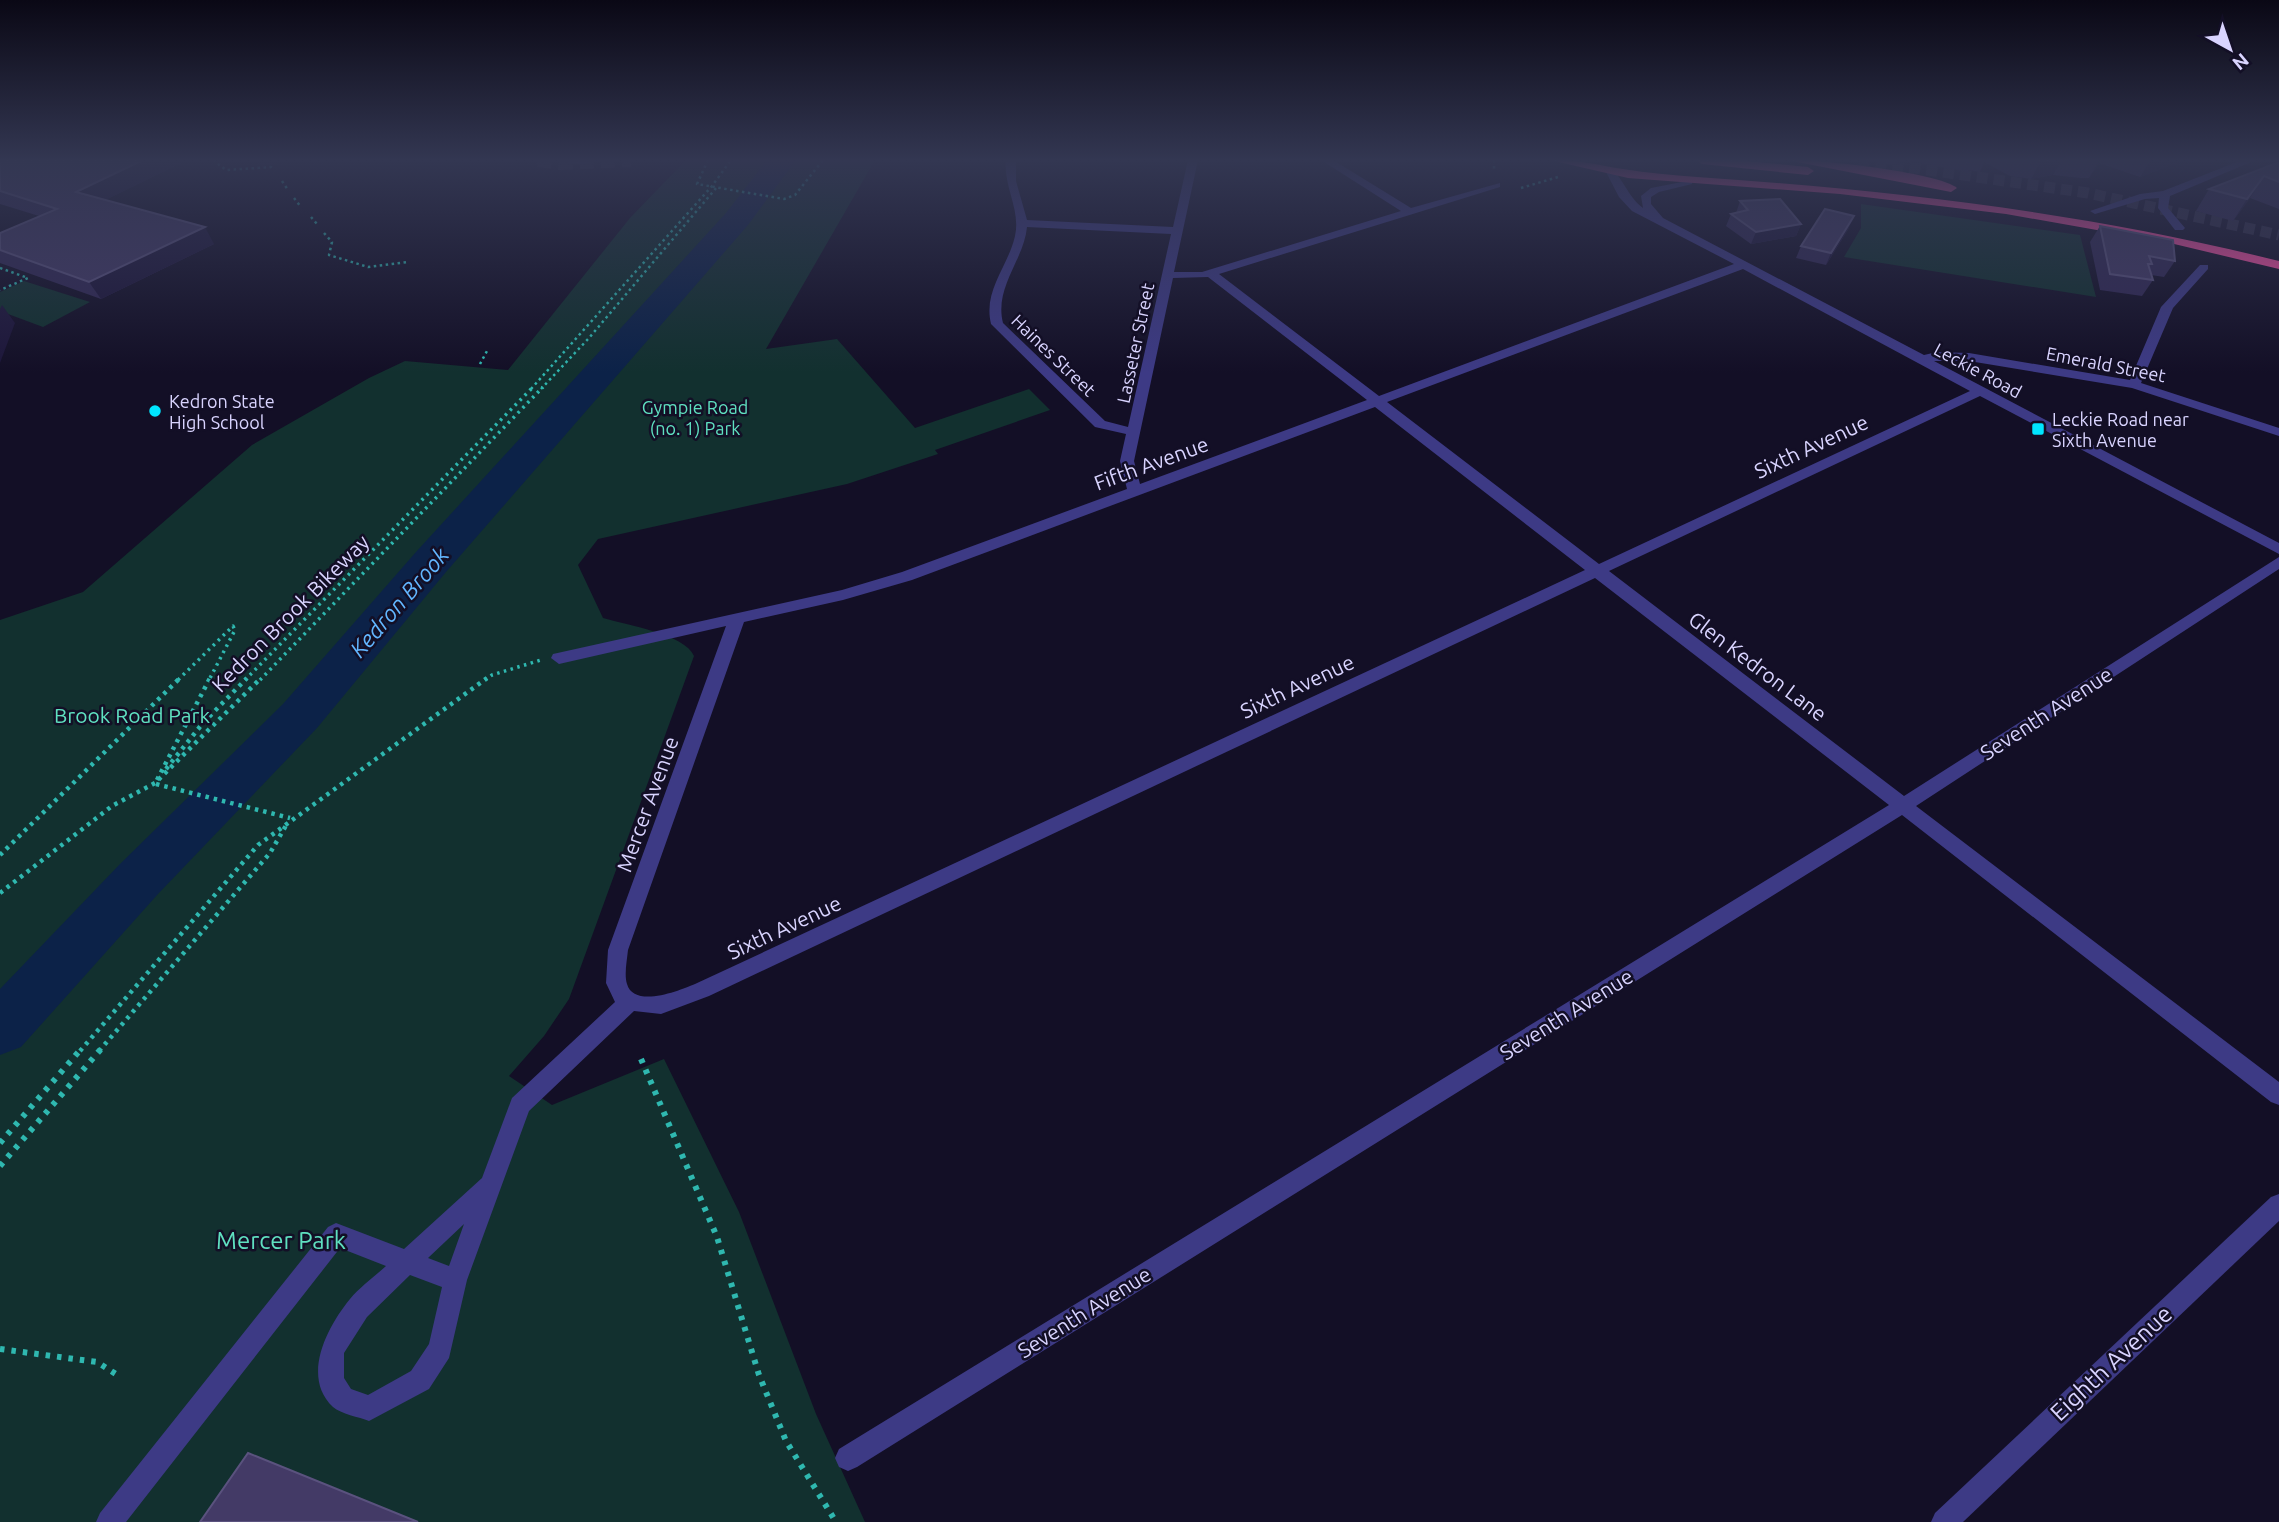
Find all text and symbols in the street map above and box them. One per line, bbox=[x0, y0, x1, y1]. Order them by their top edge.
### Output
north arrow bbox=[2195, 14, 2265, 84]
text: N bbox=[2228, 49, 2253, 75]
street label: Lasseter Street bbox=[1113, 281, 1157, 405]
street label: Haines Street bbox=[1008, 310, 1100, 400]
street label: Leckie Road bbox=[1931, 339, 2025, 401]
street label: Emerald Street bbox=[2045, 343, 2167, 385]
place label: Kedron State High School bbox=[169, 391, 275, 432]
park label: Gympie Road (no. 1) Park bbox=[642, 397, 748, 439]
marker: Kedron State High School bbox=[147, 403, 163, 419]
street label: Sixth Avenue bbox=[1750, 409, 1872, 483]
place label: Leckie Road near Sixth Avenue bbox=[2052, 409, 2189, 450]
marker: Leckie Road near Sixth Avenue bbox=[2030, 421, 2046, 437]
street label: Fifth Avenue bbox=[1091, 431, 1211, 495]
street label: Kedron Brook Bikeway bbox=[207, 530, 373, 696]
water label: Kedron Brook bbox=[345, 542, 453, 662]
street label: Glen Kedron Lane bbox=[1684, 606, 1832, 726]
street label: Sixth Avenue bbox=[1236, 649, 1358, 723]
street label: Seventh Avenue bbox=[1976, 661, 2116, 765]
park label: Brook Road Park bbox=[54, 703, 210, 727]
street label: Mercer Avenue bbox=[611, 733, 683, 875]
street label: Sixth Avenue bbox=[723, 890, 845, 964]
street label: Seventh Avenue bbox=[1495, 963, 1637, 1065]
park label: Mercer Park bbox=[216, 1227, 346, 1254]
street label: Seventh Avenue bbox=[1013, 1261, 1155, 1363]
street label: Eighth Avenue bbox=[2045, 1300, 2177, 1426]

